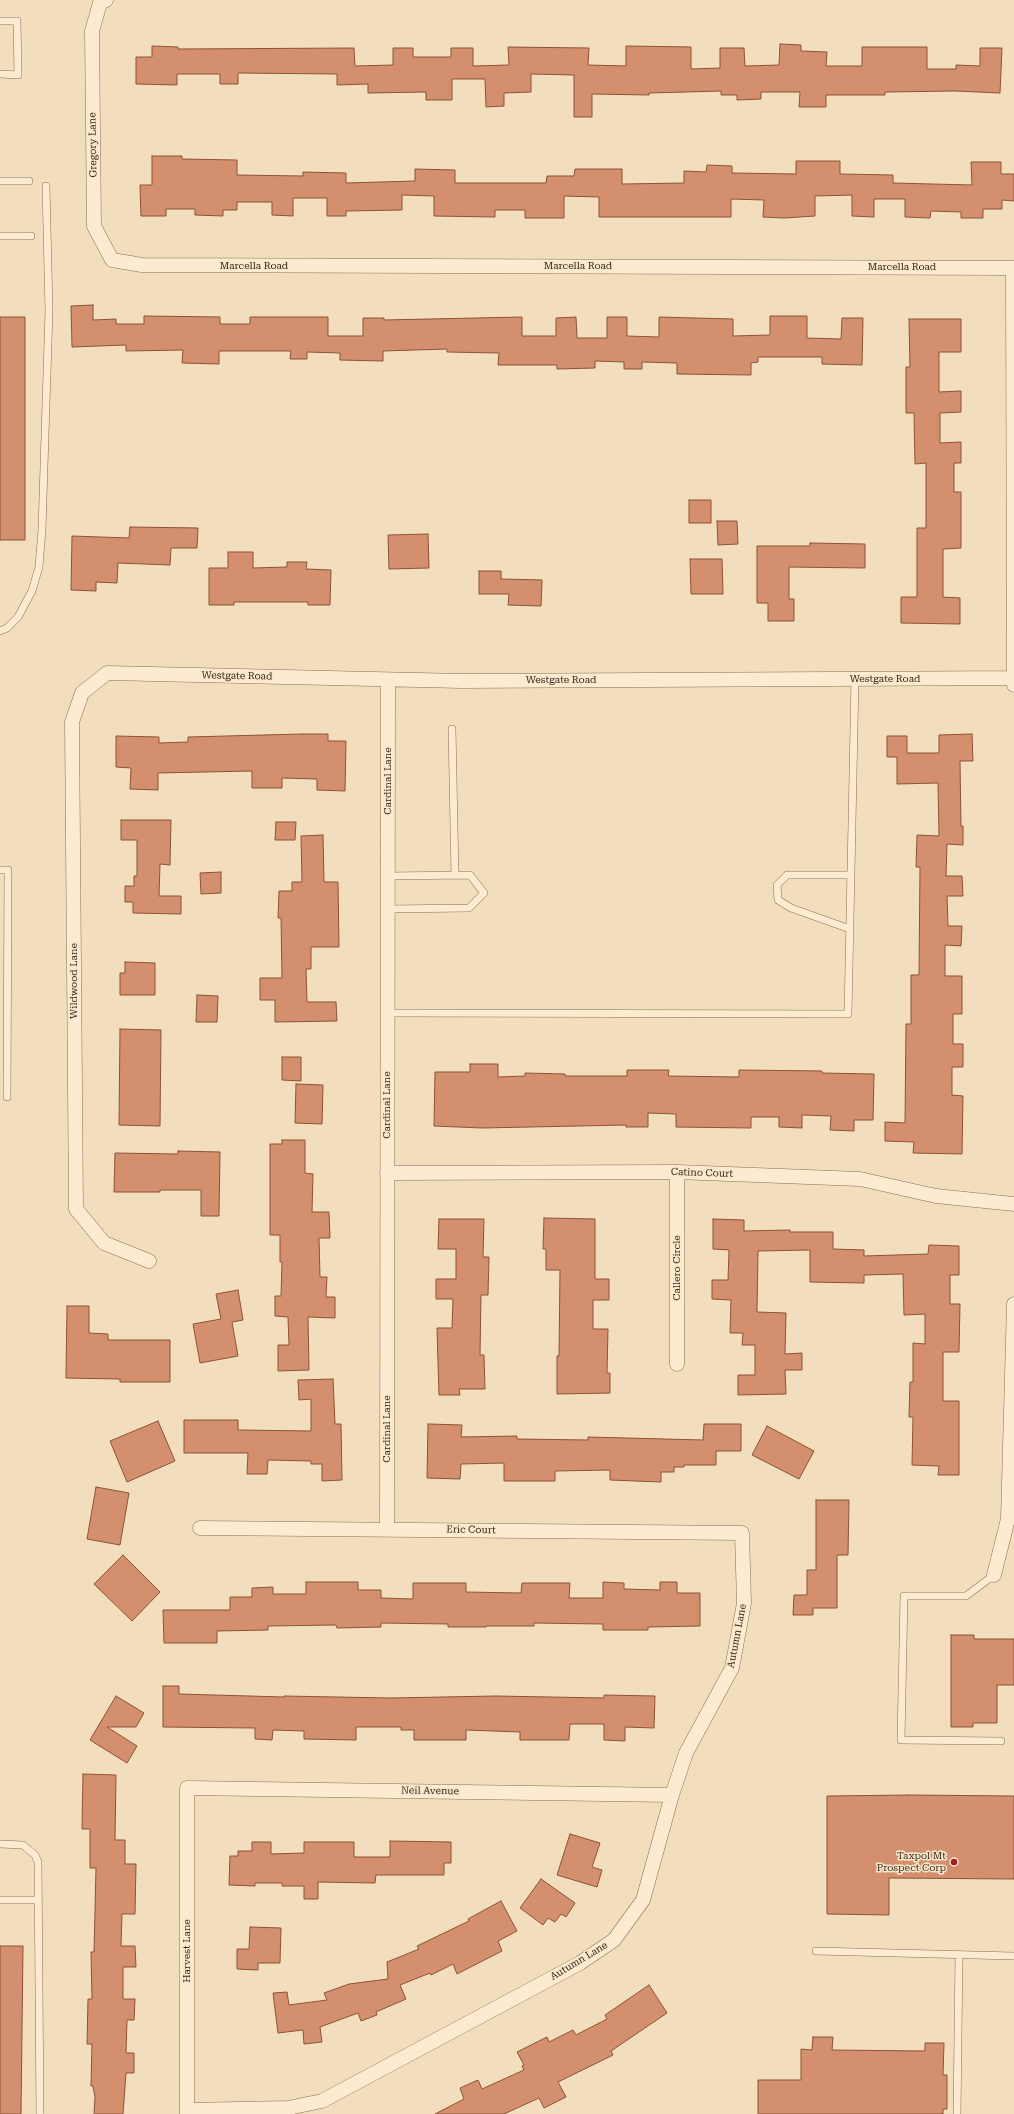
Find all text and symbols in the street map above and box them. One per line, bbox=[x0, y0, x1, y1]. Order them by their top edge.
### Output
street label: Gregory Lane bbox=[86, 112, 100, 178]
street label: Marcella Road bbox=[220, 260, 288, 272]
street label: Marcella Road bbox=[544, 260, 612, 272]
street label: Marcella Road bbox=[868, 261, 936, 273]
street label: Westgate Road bbox=[202, 669, 272, 683]
street label: Westgate Road bbox=[850, 673, 920, 685]
street label: Westgate Road bbox=[526, 674, 596, 686]
street label: Cardinal Lane bbox=[382, 747, 394, 815]
street label: Wildwood Lane bbox=[68, 943, 80, 1019]
street label: Cardinal Lane bbox=[381, 1071, 393, 1139]
street label: Catino Court bbox=[671, 1166, 733, 1180]
street label: Callero Circle bbox=[671, 1235, 683, 1301]
street label: Cardinal Lane bbox=[381, 1395, 393, 1463]
street label: Eric Court bbox=[446, 1524, 496, 1536]
street label: Autumn Lane bbox=[725, 1603, 749, 1669]
street label: Neil Avenue bbox=[401, 1784, 459, 1798]
place label: Taxpol Mt Prospect Corp bbox=[877, 1850, 946, 1874]
marker: Taxpol Mt Prospect Corp bbox=[949, 1857, 959, 1867]
street label: Harvest Lane bbox=[181, 1919, 193, 1983]
street label: Autumn Lane bbox=[548, 1939, 610, 1983]

